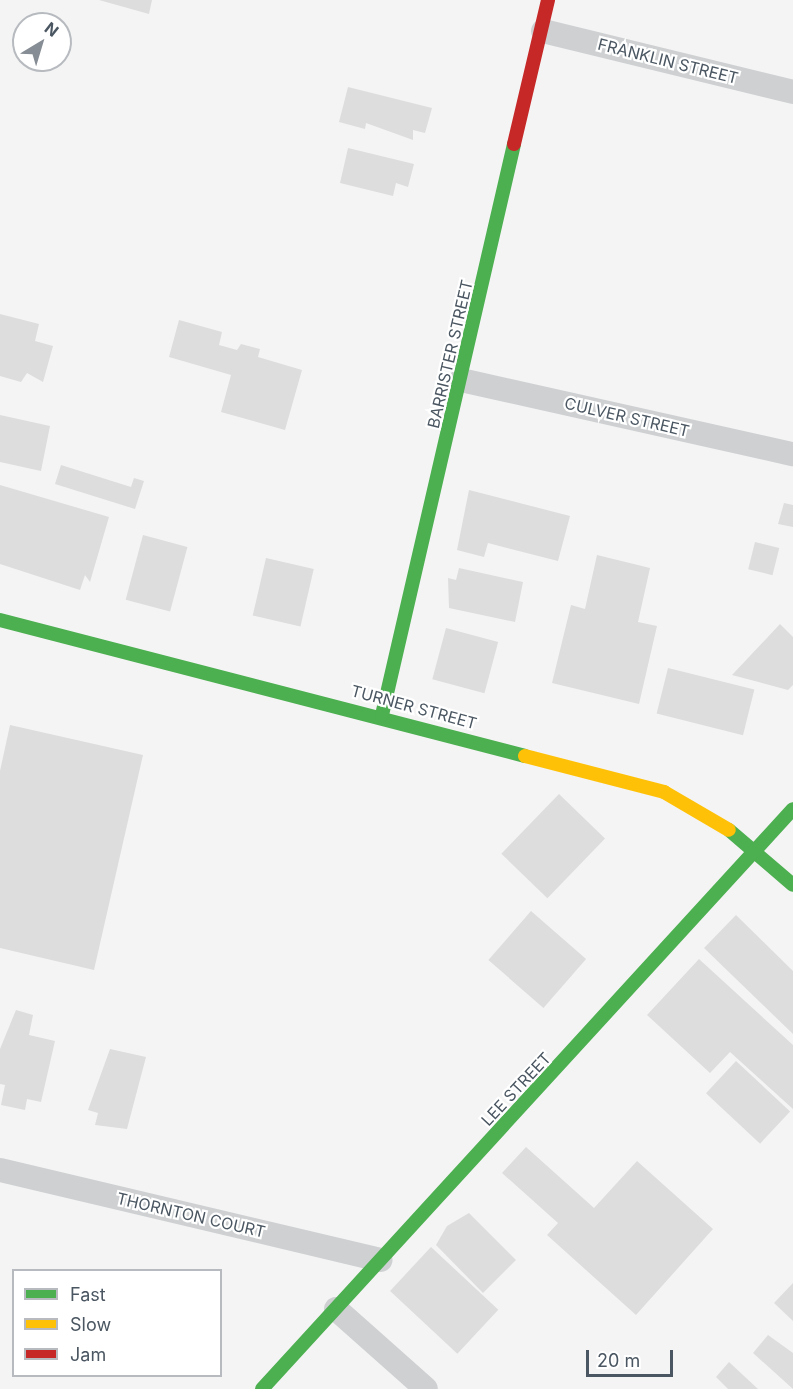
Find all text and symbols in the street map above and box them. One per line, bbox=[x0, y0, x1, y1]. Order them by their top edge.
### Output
north arrow bbox=[12, 12, 72, 72]
text: N bbox=[41, 18, 63, 41]
street label: FRANKLIN STREET bbox=[596, 34, 740, 88]
street label: BARRISTER STREET bbox=[424, 278, 476, 430]
street label: CULVER STREET bbox=[563, 393, 691, 441]
street label: TURNER STREET bbox=[349, 681, 479, 733]
street label: LEE STREET bbox=[477, 1048, 555, 1130]
street label: THORNTON COURT bbox=[115, 1189, 267, 1241]
legend bbox=[12, 1269, 222, 1377]
text: Fast bbox=[70, 1284, 106, 1305]
text: Slow bbox=[70, 1314, 111, 1335]
scale bar bbox=[589, 1338, 676, 1376]
text: Jam bbox=[70, 1344, 106, 1365]
text: 20 m bbox=[597, 1350, 640, 1371]

